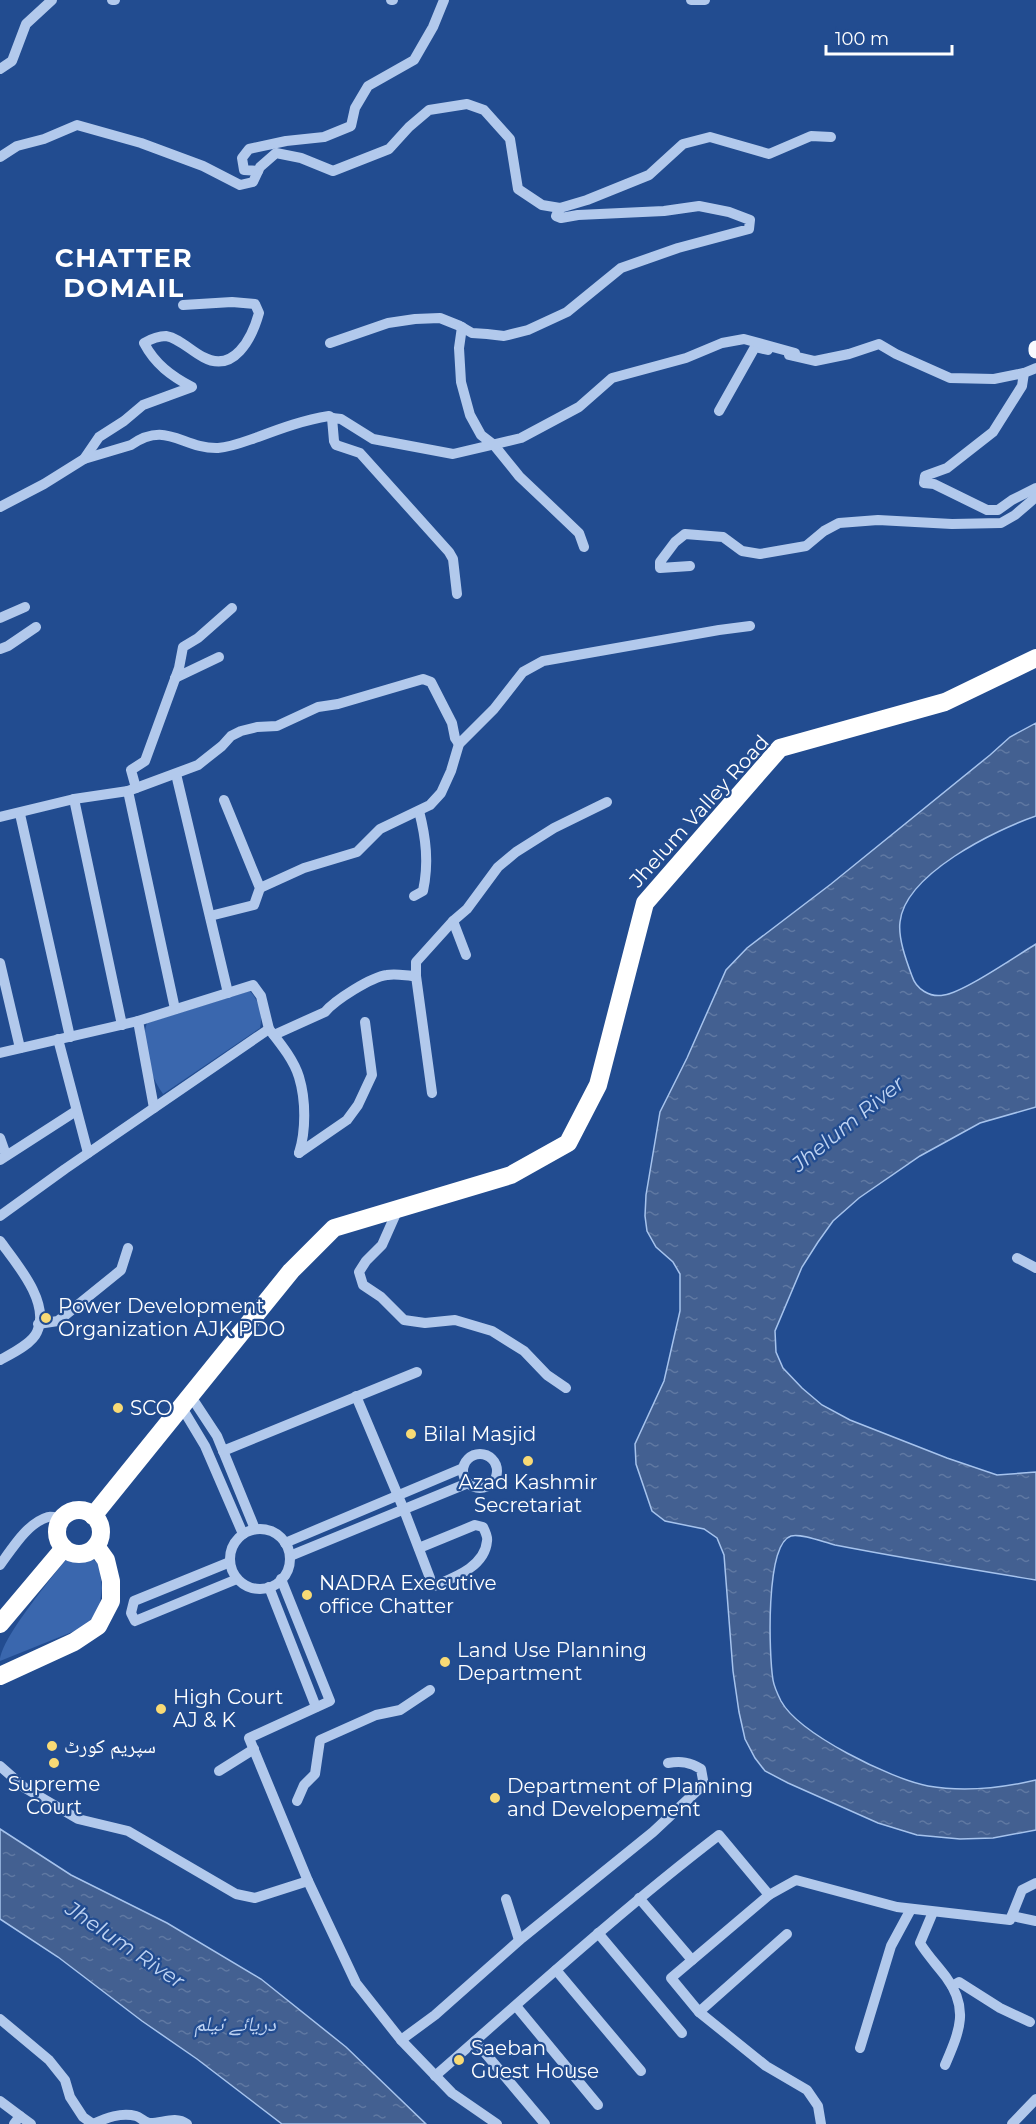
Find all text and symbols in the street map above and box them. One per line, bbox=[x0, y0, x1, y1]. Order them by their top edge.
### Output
scale bar bbox=[826, 18, 952, 56]
text: 100 m bbox=[835, 28, 889, 50]
district label: CHATTER DOMAIL bbox=[55, 242, 193, 304]
street label: Jhelum Valley Road bbox=[624, 730, 774, 893]
water label: Jhelum River bbox=[786, 1070, 910, 1177]
place label: Power Development Organization AJK PDO bbox=[58, 1294, 285, 1341]
marker: Power Development Organization AJK PDO bbox=[39, 1311, 53, 1325]
place label: SCO bbox=[130, 1396, 173, 1420]
marker: SCO bbox=[111, 1401, 125, 1415]
place label: Bilal Masjid bbox=[423, 1422, 536, 1446]
marker: Bilal Masjid bbox=[404, 1427, 418, 1441]
marker: Azad Kashmir Secretariat bbox=[521, 1454, 535, 1468]
place label: Azad Kashmir Secretariat bbox=[459, 1470, 597, 1517]
place label: NADRA Executive office Chatter bbox=[319, 1571, 496, 1618]
marker: NADRA Executive office Chatter bbox=[300, 1588, 314, 1602]
place label: Land Use Planning Department bbox=[457, 1638, 647, 1685]
marker: Land Use Planning Department bbox=[438, 1655, 452, 1669]
place label: High Court AJ & K bbox=[173, 1685, 283, 1732]
marker: High Court AJ & K bbox=[154, 1702, 168, 1716]
place label: سپریم کورٹ bbox=[64, 1734, 156, 1760]
marker: سپریم کورٹ bbox=[45, 1739, 59, 1753]
marker: Supreme Court bbox=[47, 1756, 61, 1770]
place label: Supreme Court bbox=[8, 1772, 100, 1819]
place label: Department of Planning and Developement bbox=[507, 1774, 753, 1821]
marker: Department of Planning and Developement bbox=[488, 1791, 502, 1805]
water label: Jhelum River bbox=[60, 1895, 190, 1994]
water label: دریائے نیلم bbox=[194, 2011, 276, 2038]
place label: Saeban Guest House bbox=[471, 2036, 599, 2083]
marker: Saeban Guest House bbox=[452, 2053, 466, 2067]

